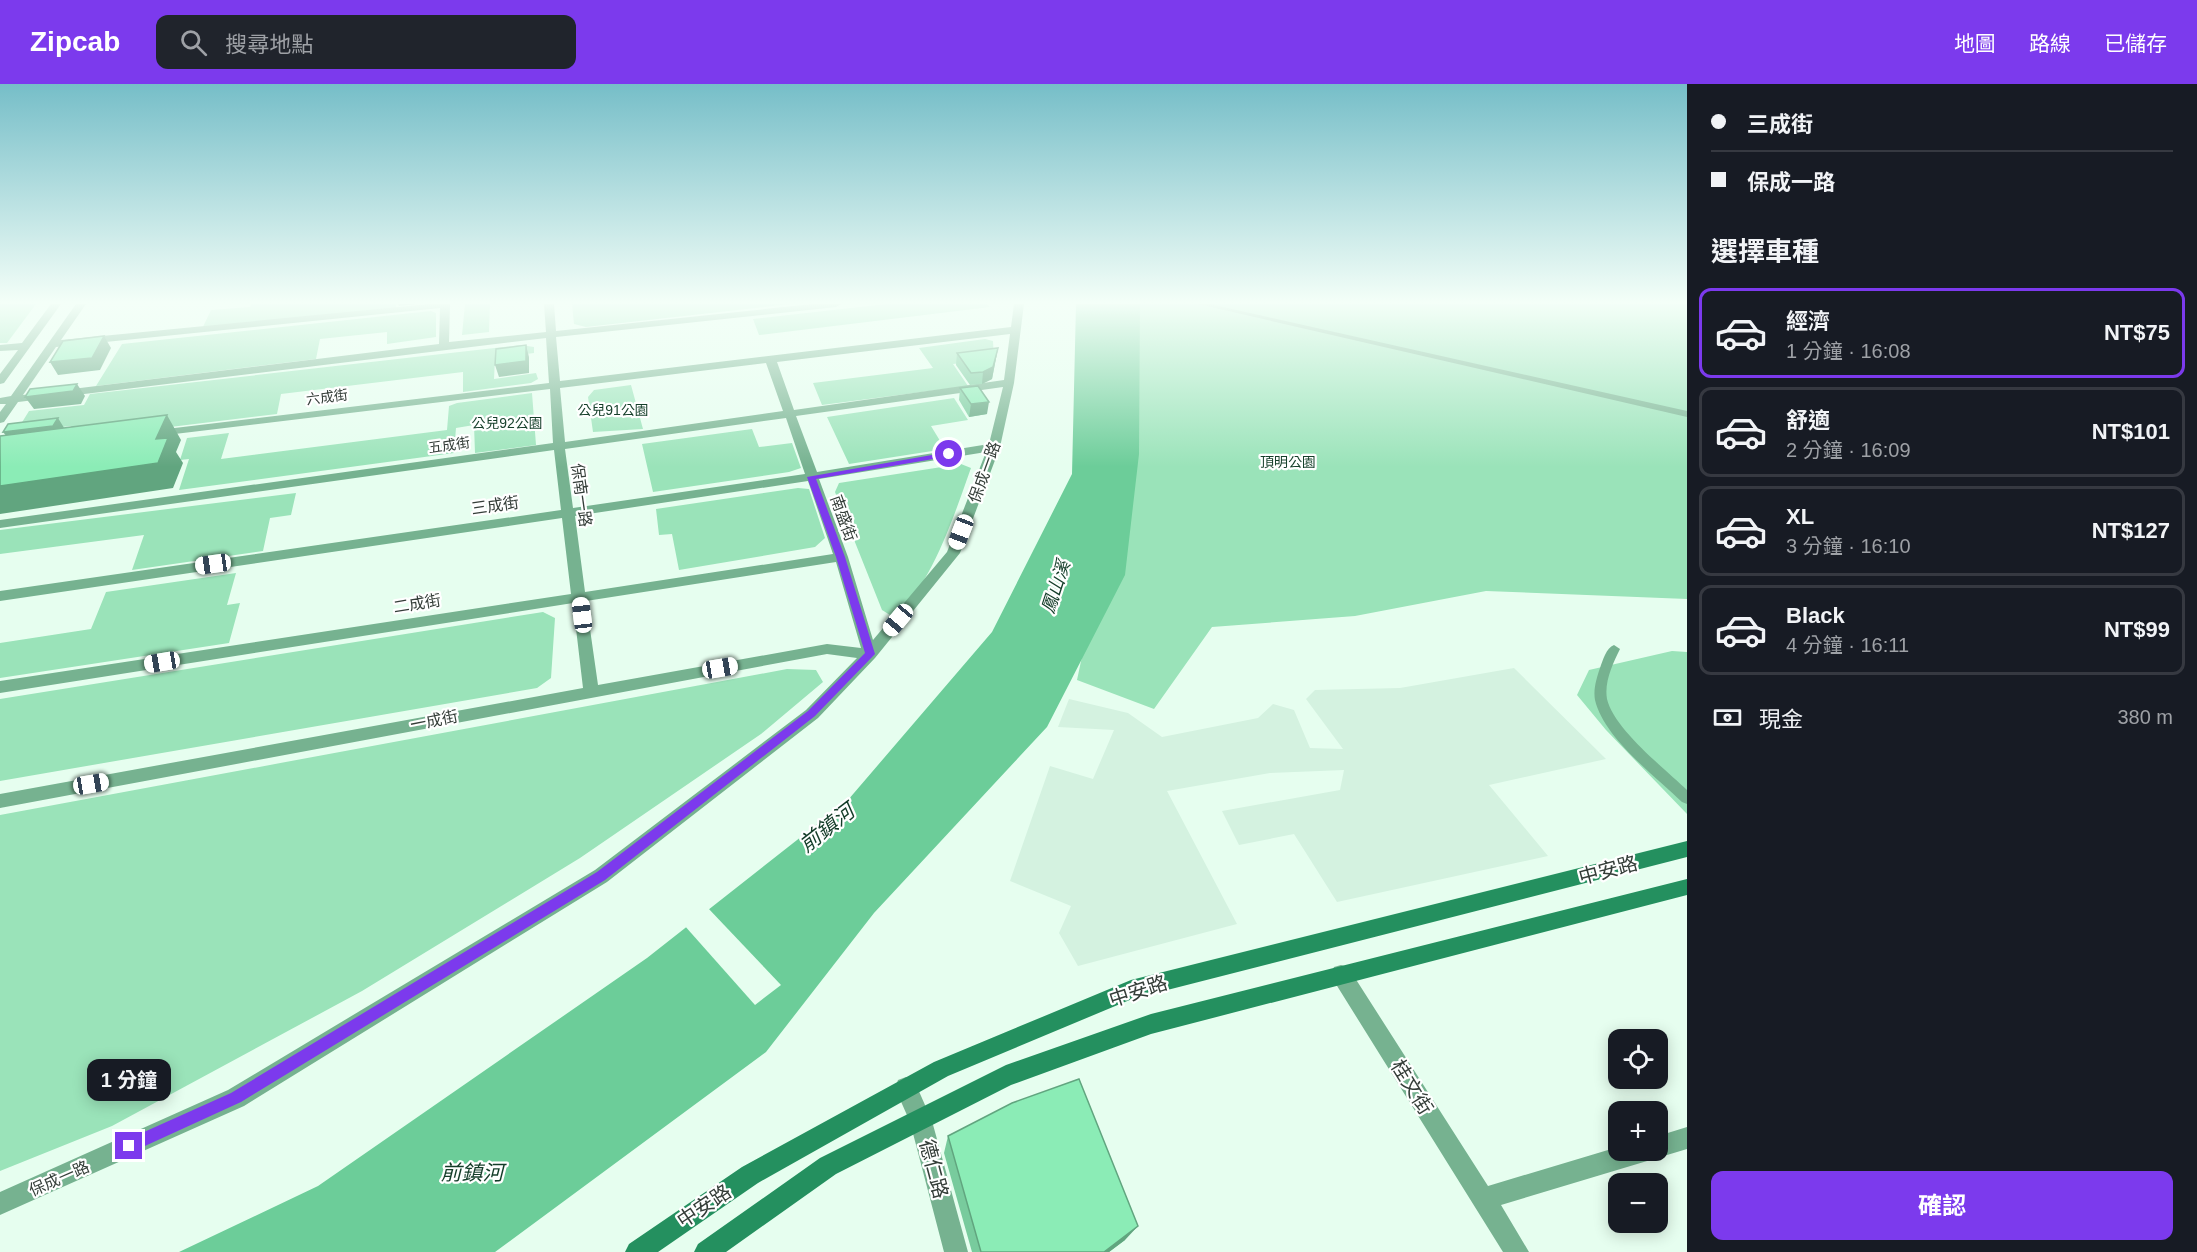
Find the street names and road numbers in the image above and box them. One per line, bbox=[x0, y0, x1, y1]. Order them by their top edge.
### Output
street label: 六成街 bbox=[305, 387, 349, 407]
street label: 五成街 bbox=[427, 434, 471, 456]
street label: 保成一路 bbox=[966, 439, 1003, 505]
street label: 保南一路 bbox=[569, 462, 594, 528]
street label: 南盛街 bbox=[827, 493, 860, 544]
street label: 三成街 bbox=[470, 494, 520, 517]
street label: 二成街 bbox=[392, 591, 442, 616]
street label: 一成街 bbox=[409, 708, 459, 733]
street label: 中安路 bbox=[1576, 852, 1640, 888]
street label: 中安路 bbox=[1106, 971, 1170, 1011]
street label: 桂文街 bbox=[1387, 1056, 1437, 1118]
street label: 德仁路 bbox=[916, 1137, 952, 1201]
street label: 保成一路 bbox=[27, 1158, 92, 1199]
street label: 中安路 bbox=[673, 1180, 735, 1232]

